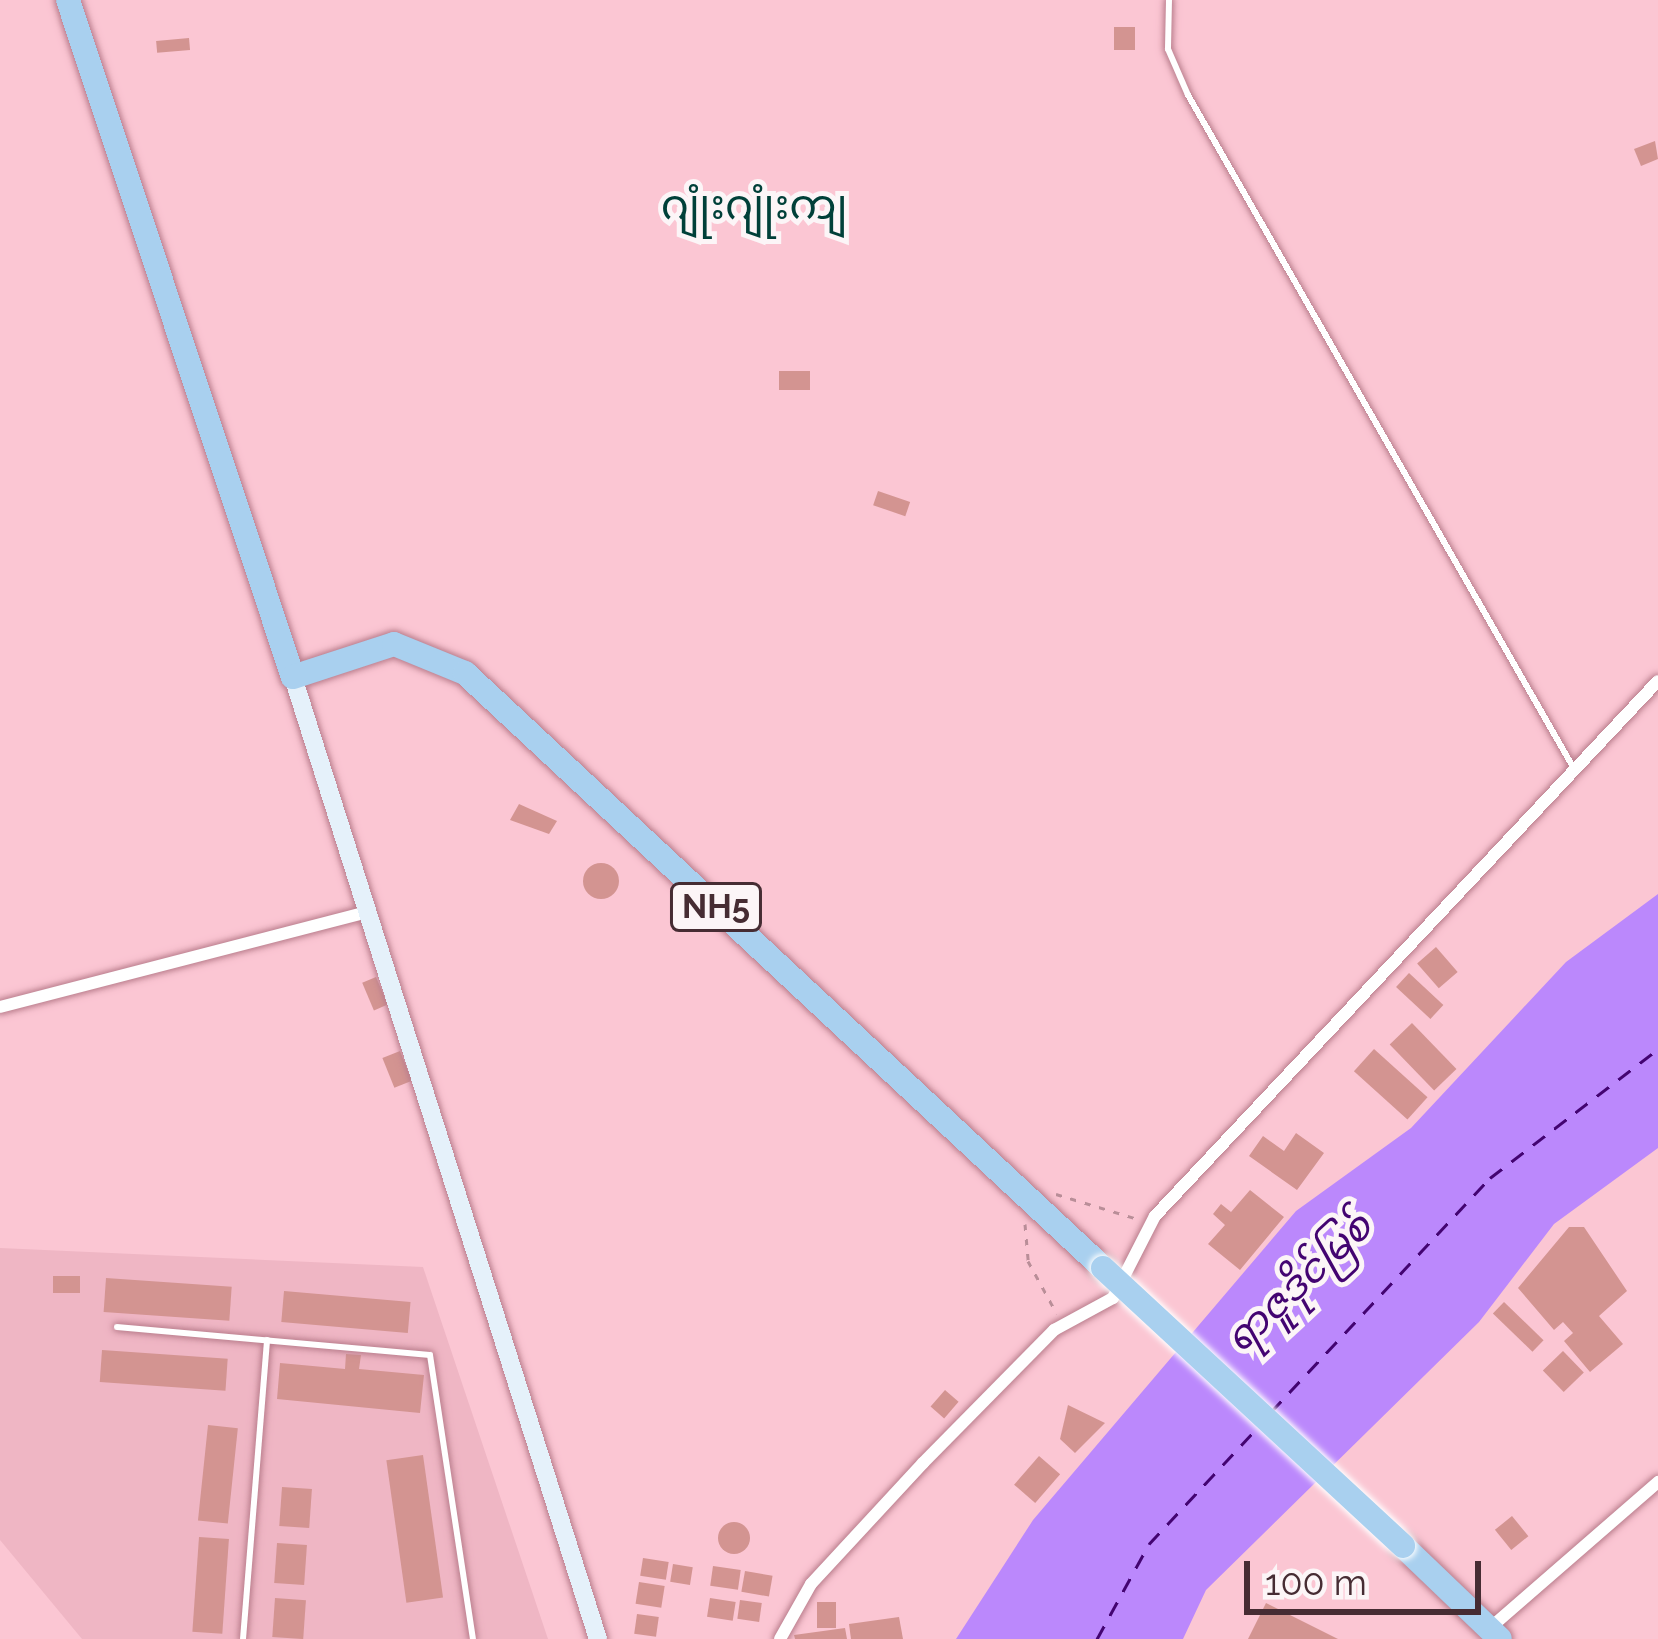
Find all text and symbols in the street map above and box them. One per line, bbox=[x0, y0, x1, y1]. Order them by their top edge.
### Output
district label: ဂျုံးဂျုံးကျ bbox=[661, 180, 847, 230]
road number: NH5 bbox=[668, 880, 764, 934]
water label: ရာဇူဒိုင်မြစ် bbox=[1215, 1202, 1381, 1362]
scale bar bbox=[1250, 1537, 1487, 1611]
text: 100 m bbox=[1265, 1561, 1367, 1603]

